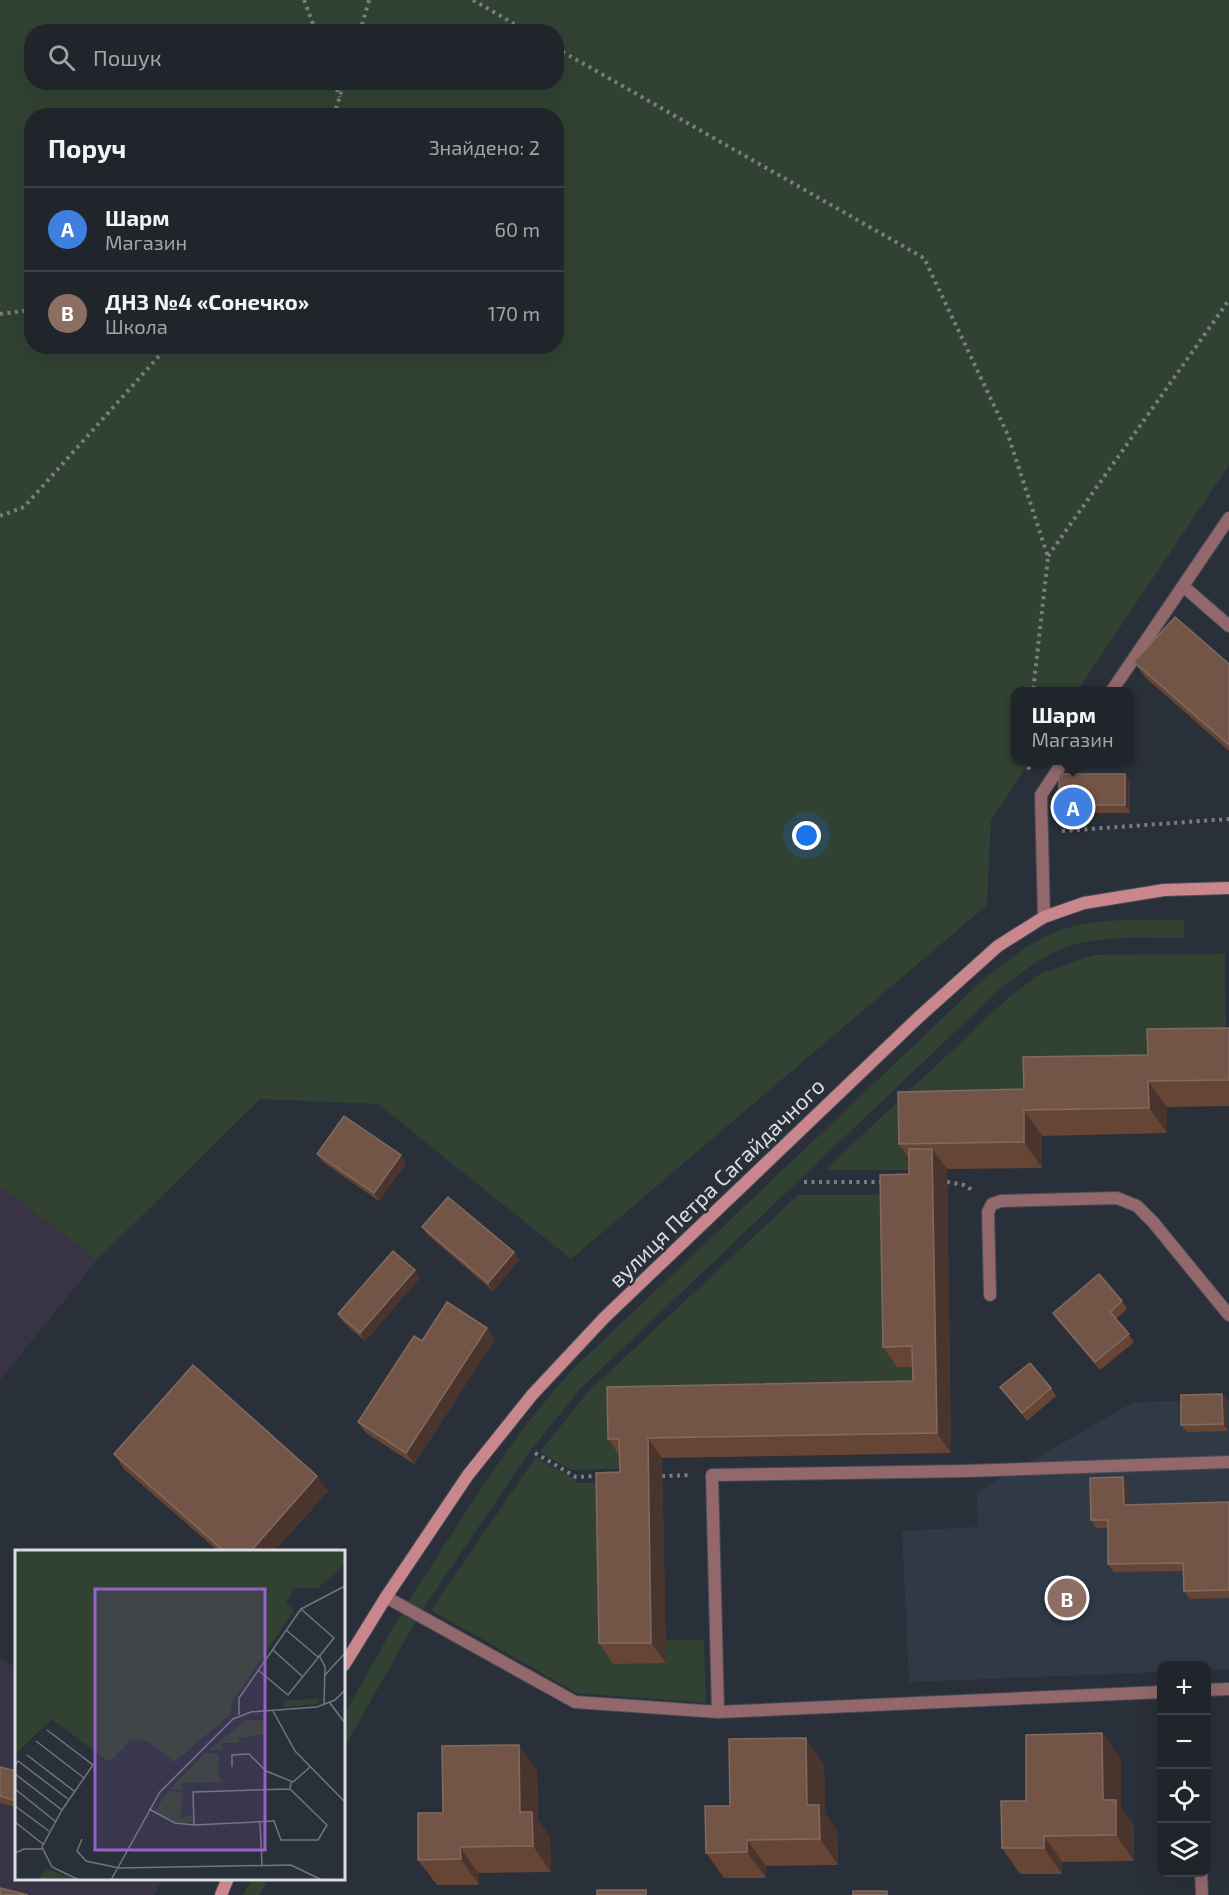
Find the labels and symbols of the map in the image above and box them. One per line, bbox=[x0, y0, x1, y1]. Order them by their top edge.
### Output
pin: A bbox=[1054, 784, 1092, 830]
your location bbox=[792, 821, 821, 850]
street label: вулиця Петра Сагайдачного bbox=[603, 1072, 830, 1293]
inset map bbox=[15, 1550, 345, 1880]
pin: B bbox=[1048, 1576, 1086, 1620]

